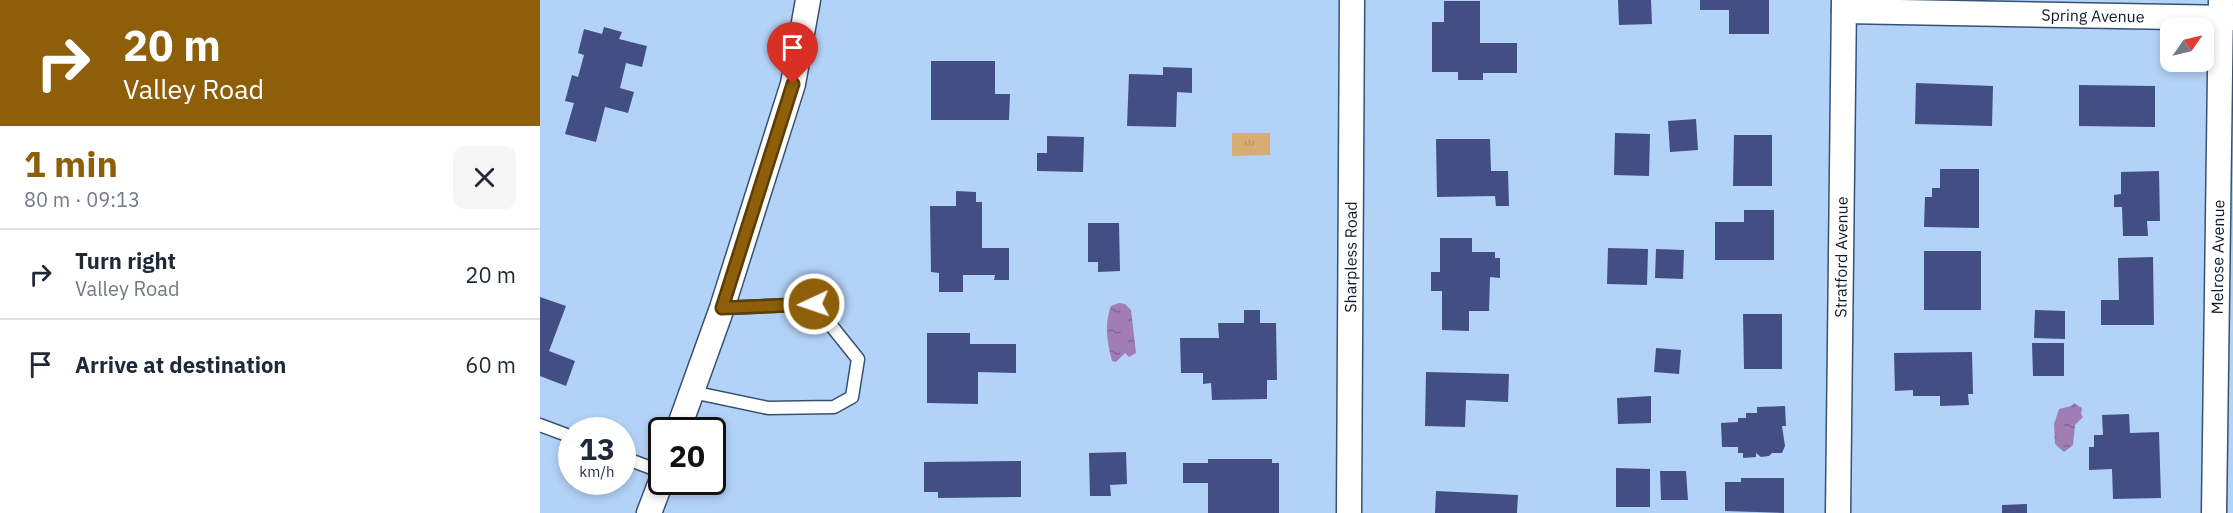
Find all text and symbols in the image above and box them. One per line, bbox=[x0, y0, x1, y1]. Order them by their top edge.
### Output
street label: Spring Avenue bbox=[2041, 5, 2145, 26]
text: 20 m bbox=[123, 18, 221, 73]
north arrow bbox=[2160, 18, 2214, 72]
map controls bbox=[2160, 18, 2214, 72]
pin bbox=[767, 22, 818, 84]
icon: right bbox=[24, 24, 102, 102]
icon: arrive bbox=[776, 31, 809, 64]
text: Valley Road bbox=[123, 71, 264, 106]
text: 1 min bbox=[24, 140, 118, 187]
button: close bbox=[453, 146, 516, 209]
text: 80 m · 09:13 bbox=[24, 186, 140, 213]
street label: Stratford Avenue bbox=[1830, 196, 1852, 318]
street label: Melrose Avenue bbox=[2207, 199, 2228, 315]
street label: Sharpless Road bbox=[1340, 201, 1361, 313]
text: Turn right bbox=[75, 246, 176, 275]
icon: right bbox=[24, 258, 57, 291]
text: 20 m bbox=[465, 260, 516, 289]
position arrow bbox=[782, 272, 846, 336]
text: Valley Road bbox=[75, 275, 180, 302]
icon: arrive bbox=[24, 348, 57, 381]
text: Arrive at destination bbox=[75, 350, 286, 379]
text: 60 m bbox=[465, 350, 516, 379]
speed limit sign: 20 bbox=[648, 417, 726, 495]
text: 13 bbox=[579, 429, 615, 468]
text: km/h bbox=[579, 462, 615, 481]

